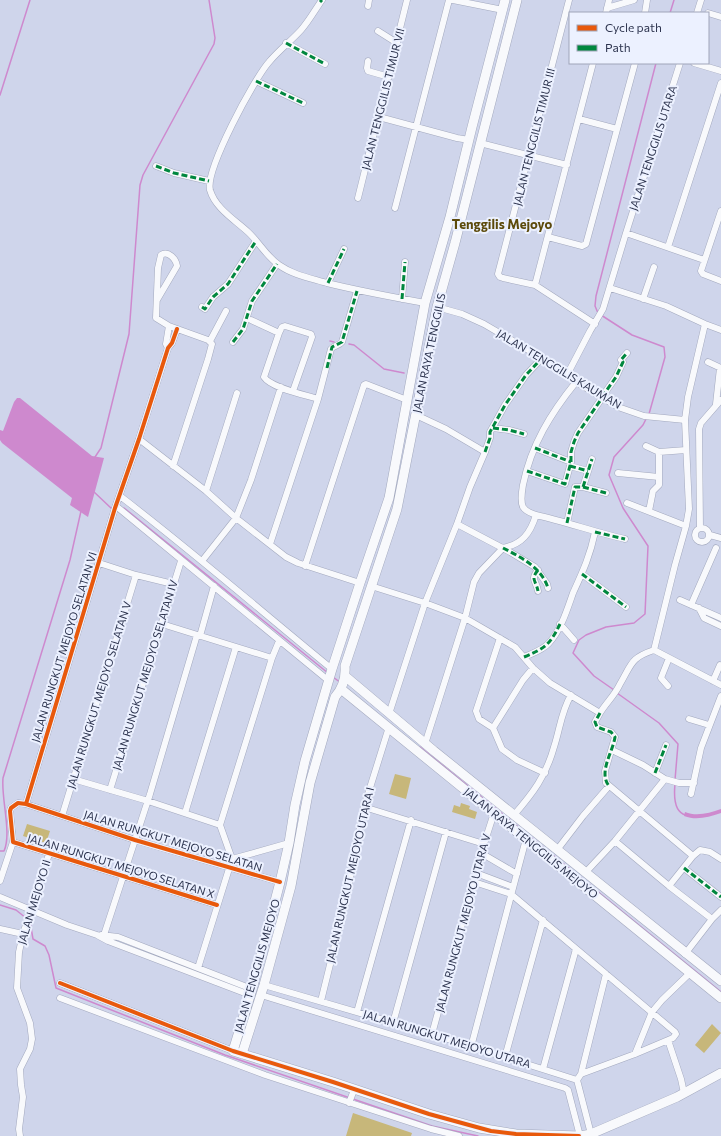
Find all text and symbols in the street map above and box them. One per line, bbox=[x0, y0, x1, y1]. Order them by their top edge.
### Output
legend bbox=[569, 12, 709, 64]
text: Cycle path bbox=[605, 20, 662, 34]
street label: JALAN TENGGILIS TIMUR VII bbox=[359, 27, 407, 171]
text: Path bbox=[605, 40, 631, 54]
street label: JALAN TENGGILIS TIMUR III bbox=[510, 67, 558, 207]
street label: JALAN TENGGILIS UTARA bbox=[626, 83, 680, 212]
district label: Tenggilis Mejoyo bbox=[452, 216, 552, 232]
street label: JALAN RAYA TENGGILIS bbox=[409, 292, 449, 414]
street label: JALAN TENGGILIS KAUMAN bbox=[494, 326, 624, 412]
street label: JALAN RUNGKUT MEJOYO SELATAN VI bbox=[29, 550, 99, 744]
street label: JALAN RUNGKUT MEJOYO SELATAN IV bbox=[109, 578, 181, 772]
street label: JALAN RUNGKUT MEJOYO SELATAN V bbox=[64, 600, 134, 790]
street label: JALAN RAYA TENGGILIS MEJOYO bbox=[461, 785, 601, 901]
street label: JALAN RUNGKUT MEJOYO UTARA I bbox=[323, 786, 377, 964]
street label: JALAN RUNGKUT MEJOYO SELATAN bbox=[82, 807, 264, 875]
street label: JALAN RUNGKUT MEJOYO SELATAN X bbox=[26, 831, 217, 901]
street label: JALAN RUNGKUT MEJOYO UTARA V bbox=[432, 832, 494, 1014]
street label: JALAN MEJOYO II bbox=[14, 858, 54, 946]
street label: JALAN TENGGILIS MEJOYO bbox=[231, 897, 283, 1035]
street label: JALAN RUNGKUT MEJOYO UTARA bbox=[361, 1007, 533, 1071]

